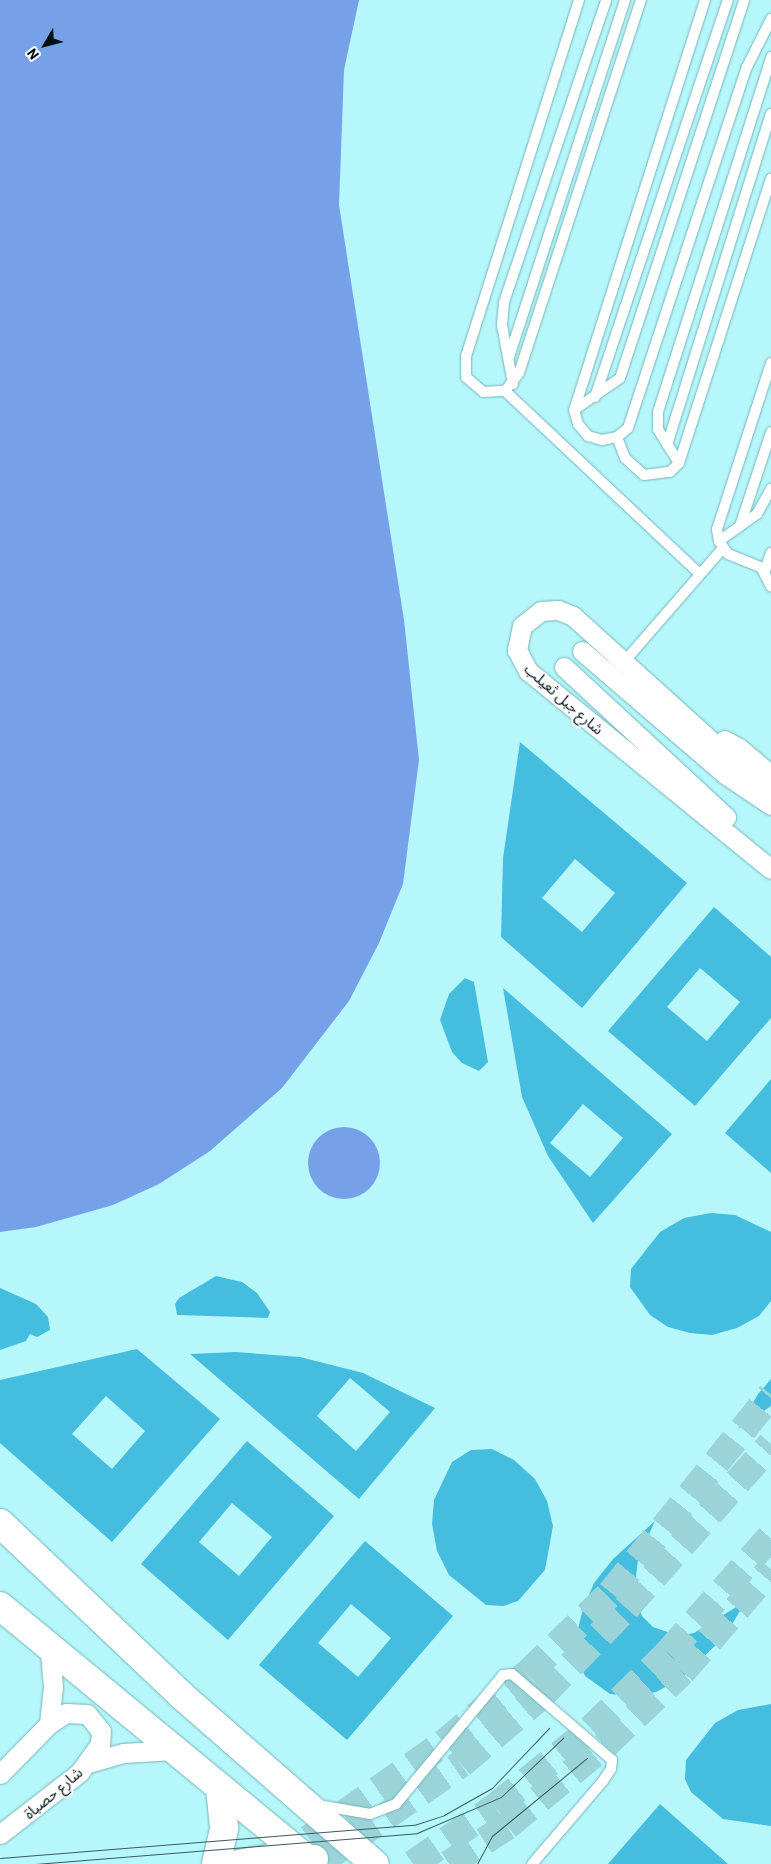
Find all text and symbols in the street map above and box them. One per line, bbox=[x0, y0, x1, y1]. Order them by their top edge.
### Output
north arrow bbox=[20, 20, 70, 70]
text: N bbox=[23, 45, 42, 63]
street label: شارع جبل ثعيلب bbox=[521, 660, 607, 738]
street label: شارع حصباة bbox=[20, 1763, 86, 1823]

